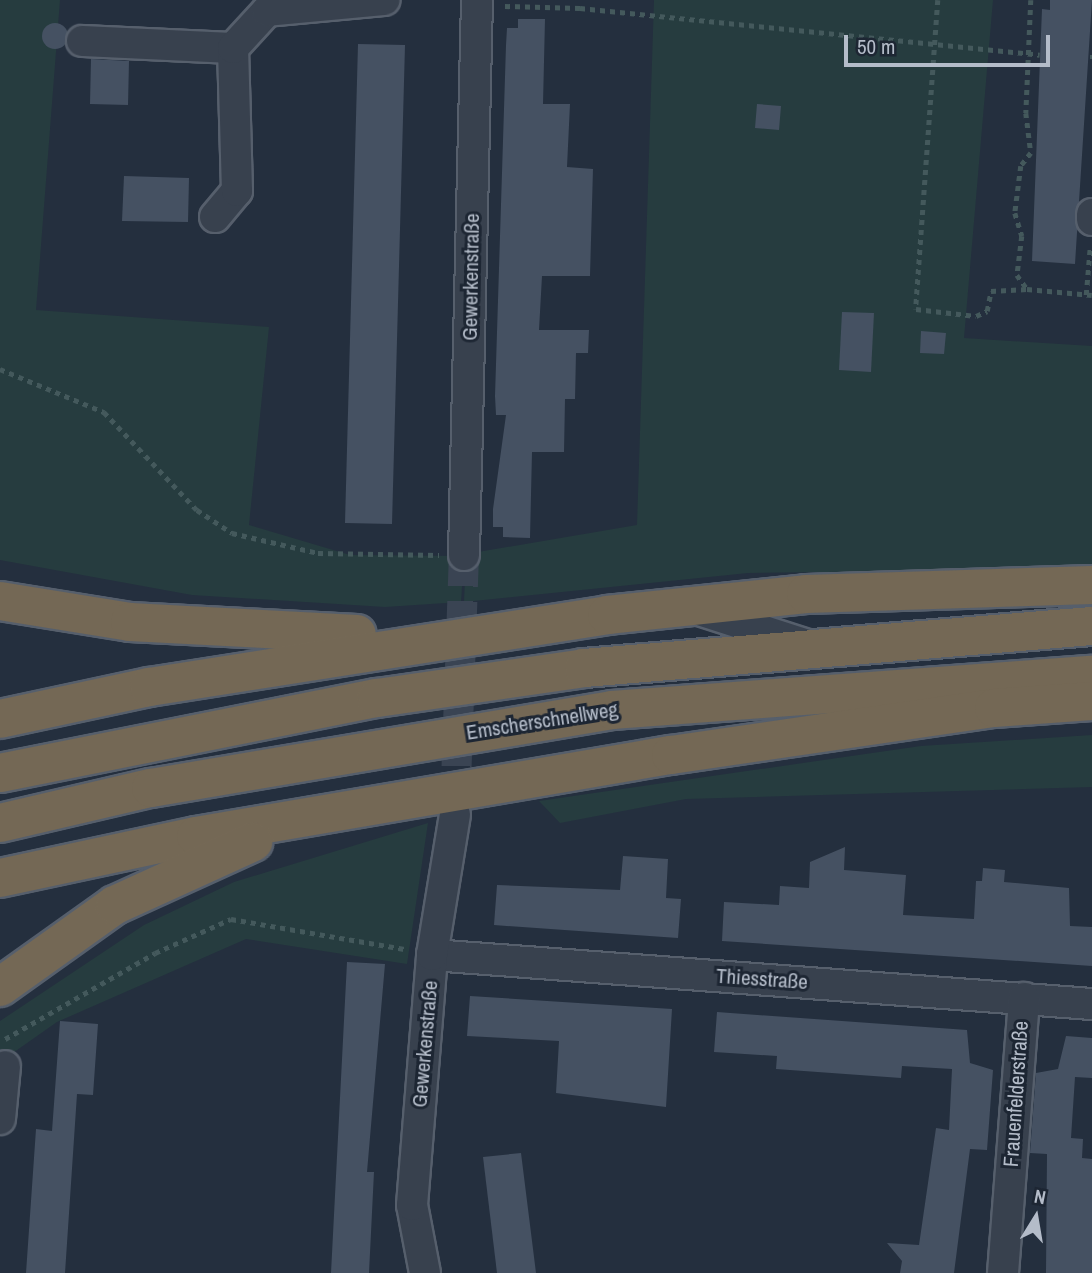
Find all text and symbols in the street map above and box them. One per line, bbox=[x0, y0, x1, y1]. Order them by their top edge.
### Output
scale bar bbox=[847, 21, 1054, 65]
text: 50 m bbox=[857, 32, 895, 61]
street label: Gewerkenstraße bbox=[457, 213, 485, 341]
street label: Emscherschnellweg bbox=[464, 697, 620, 745]
street label: Thiesstraße bbox=[715, 963, 809, 995]
street label: Gewerkenstraße bbox=[407, 980, 443, 1108]
street label: Frauenfelderstraße bbox=[998, 1020, 1034, 1168]
north arrow bbox=[1001, 1182, 1071, 1252]
text: N bbox=[1032, 1183, 1048, 1210]

